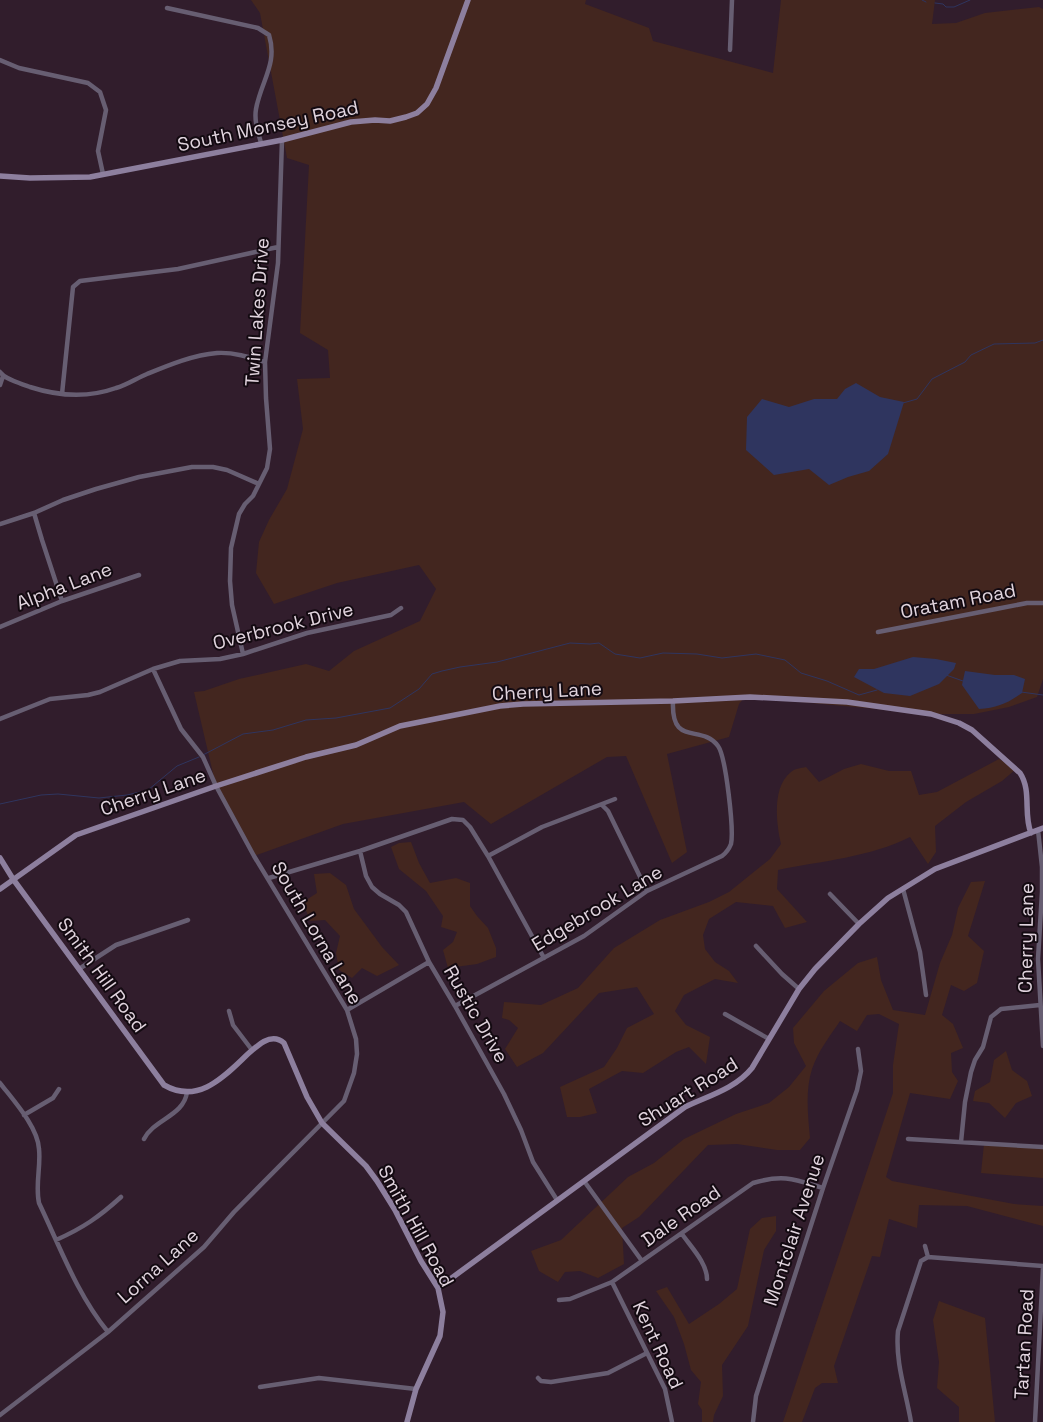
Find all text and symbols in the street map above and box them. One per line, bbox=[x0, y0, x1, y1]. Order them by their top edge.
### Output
street label: South Monsey Road bbox=[175, 95, 361, 157]
street label: Twin Lakes Drive bbox=[239, 237, 275, 387]
street label: Alpha Lane bbox=[13, 556, 115, 616]
street label: Oratam Road bbox=[898, 578, 1018, 624]
street label: Overbrook Drive bbox=[210, 596, 356, 656]
street label: Cherry Lane bbox=[491, 676, 603, 706]
street label: Cherry Lane bbox=[97, 762, 209, 822]
street label: South Lorna Lane bbox=[266, 857, 368, 1009]
street label: Edgebrook Lane bbox=[527, 859, 667, 957]
street label: Cherry Lane bbox=[1013, 883, 1039, 993]
street label: Smith Hill Road bbox=[52, 913, 152, 1037]
street label: Rustic Drive bbox=[438, 961, 514, 1067]
street label: Shuart Road bbox=[633, 1051, 743, 1133]
street label: Montclair Avenue bbox=[758, 1151, 830, 1309]
street label: Smith Hill Road bbox=[372, 1161, 460, 1291]
street label: Dale Road bbox=[637, 1180, 725, 1252]
street label: Lorna Lane bbox=[112, 1223, 204, 1309]
street label: Tartan Road bbox=[1009, 1288, 1039, 1400]
street label: Kent Road bbox=[627, 1297, 689, 1393]

